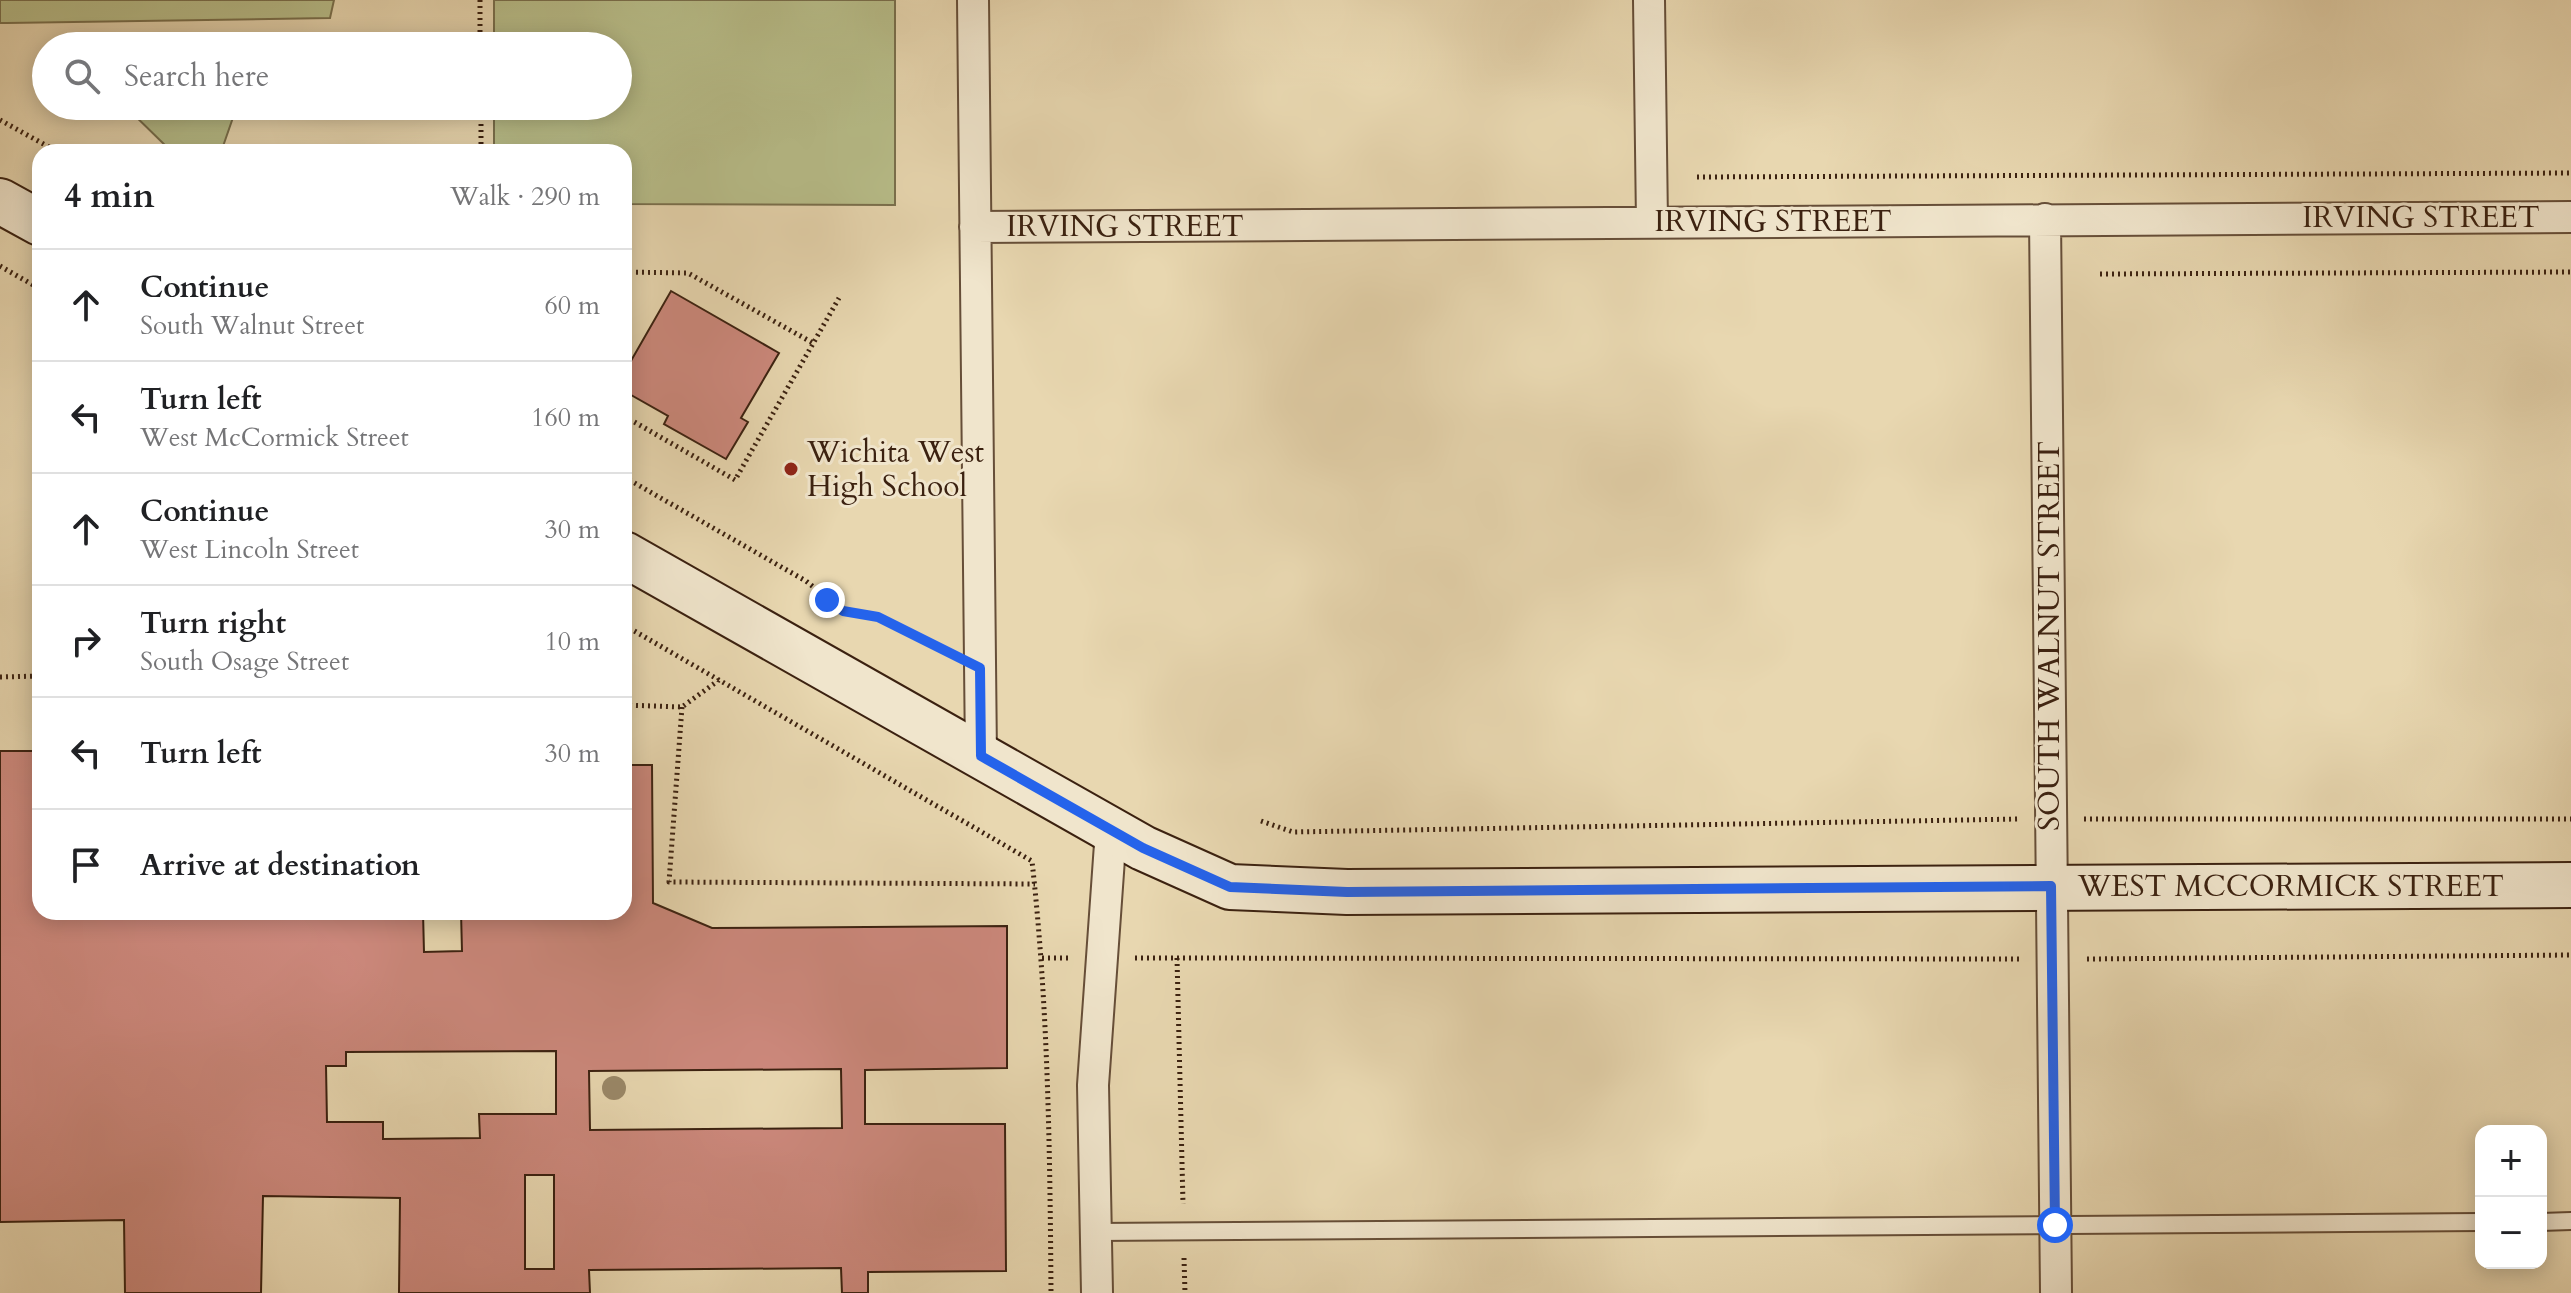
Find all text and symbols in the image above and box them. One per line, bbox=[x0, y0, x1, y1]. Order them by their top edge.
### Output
search box bbox=[32, 32, 632, 120]
icon: search bbox=[60, 54, 104, 98]
text: Search here bbox=[124, 56, 269, 97]
text: 4 min bbox=[64, 173, 155, 219]
text: Walk · 290 m bbox=[450, 179, 600, 214]
street label: IRVING STREET bbox=[2302, 197, 2540, 238]
street label: IRVING STREET bbox=[1654, 201, 1892, 242]
street label: IRVING STREET bbox=[1006, 206, 1244, 247]
text: Continue bbox=[140, 267, 269, 308]
icon: ahead bbox=[64, 283, 108, 327]
text: 60 m bbox=[544, 288, 600, 323]
text: South Walnut Street bbox=[140, 308, 364, 343]
text: Turn left bbox=[140, 379, 262, 420]
icon: left bbox=[64, 395, 108, 439]
text: 160 m bbox=[531, 400, 600, 435]
text: West McCormick Street bbox=[140, 420, 409, 455]
place label: Wichita West High School bbox=[806, 432, 984, 507]
street label: SOUTH WALNUT STREET bbox=[2029, 441, 2070, 831]
marker: Wichita West High School bbox=[782, 460, 800, 478]
text: Continue bbox=[140, 491, 269, 532]
icon: ahead bbox=[64, 507, 108, 551]
text: 30 m bbox=[544, 512, 600, 547]
text: West Lincoln Street bbox=[140, 532, 359, 567]
route end bbox=[809, 582, 845, 618]
text: Turn right bbox=[140, 603, 286, 644]
icon: right bbox=[64, 619, 108, 663]
text: 10 m bbox=[544, 624, 600, 659]
text: South Osage Street bbox=[140, 644, 349, 679]
icon: left bbox=[64, 731, 108, 775]
text: Turn left bbox=[140, 733, 262, 774]
text: 30 m bbox=[544, 736, 600, 771]
icon: arrive bbox=[64, 843, 108, 887]
text: Arrive at destination bbox=[140, 845, 420, 886]
street label: WEST MCCORMICK STREET bbox=[2077, 866, 2504, 907]
map controls bbox=[2475, 1125, 2547, 1269]
button: + bbox=[2475, 1125, 2547, 1197]
button: − bbox=[2475, 1197, 2547, 1269]
route start bbox=[2037, 1207, 2073, 1243]

